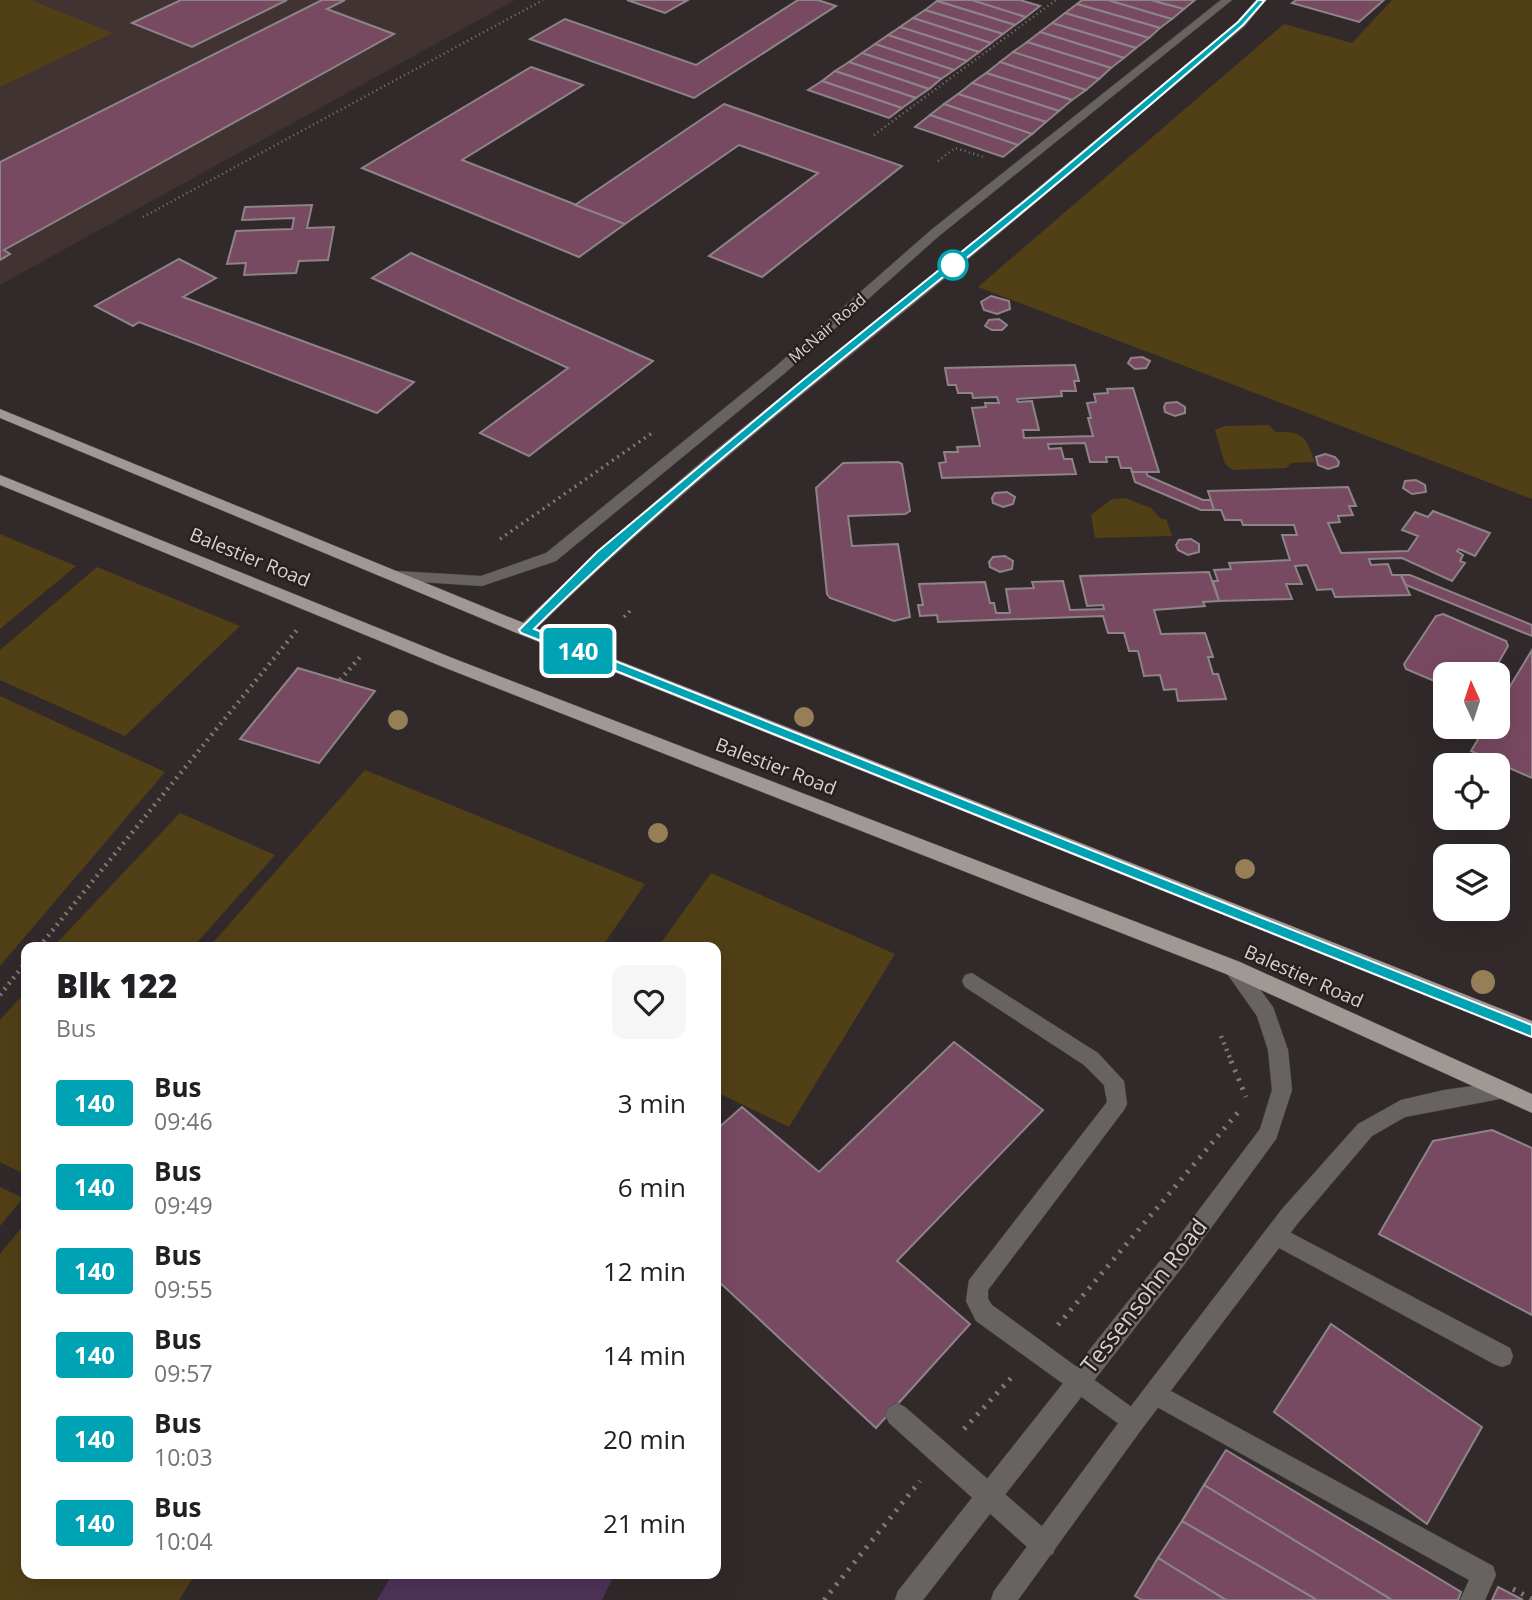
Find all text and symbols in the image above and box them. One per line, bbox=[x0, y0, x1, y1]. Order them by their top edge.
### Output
unlabelled marker bbox=[938, 250, 968, 280]
street label: McNair Road bbox=[784, 288, 870, 368]
street label: Balestier Road bbox=[186, 521, 314, 593]
line badge: 140 bbox=[538, 628, 618, 674]
text: 140 bbox=[557, 634, 599, 667]
north arrow bbox=[1433, 662, 1510, 738]
map controls bbox=[1433, 662, 1510, 921]
street label: Balestier Road bbox=[712, 731, 840, 801]
button: locate bbox=[1433, 753, 1510, 830]
button: layers bbox=[1433, 844, 1510, 921]
street label: Balestier Road bbox=[1240, 938, 1368, 1014]
text: Blk 122 bbox=[56, 963, 177, 1008]
button: heart bbox=[612, 965, 686, 1039]
text: Bus bbox=[56, 1012, 96, 1044]
text: Bus bbox=[154, 1069, 201, 1105]
text: 3 min bbox=[618, 1085, 686, 1121]
text: 140 bbox=[74, 1086, 115, 1119]
text: 09:46 bbox=[154, 1105, 213, 1137]
text: Bus bbox=[154, 1153, 201, 1189]
text: 6 min bbox=[618, 1169, 686, 1205]
text: 140 bbox=[74, 1170, 115, 1203]
text: 09:49 bbox=[154, 1189, 213, 1221]
street label: Tessensohn Road bbox=[1073, 1211, 1214, 1379]
text: Bus bbox=[154, 1237, 201, 1273]
text: 12 min bbox=[603, 1253, 686, 1289]
text: 140 bbox=[74, 1254, 115, 1287]
text: 09:55 bbox=[154, 1273, 213, 1305]
text: Bus bbox=[154, 1321, 201, 1357]
text: 14 min bbox=[603, 1337, 686, 1373]
text: 140 bbox=[74, 1338, 115, 1371]
text: 09:57 bbox=[154, 1357, 213, 1389]
text: Bus bbox=[154, 1405, 201, 1441]
text: 20 min bbox=[603, 1421, 686, 1457]
text: 140 bbox=[74, 1422, 115, 1455]
text: 10:03 bbox=[154, 1441, 213, 1473]
text: Bus bbox=[154, 1489, 201, 1525]
text: 21 min bbox=[603, 1505, 686, 1541]
text: 140 bbox=[74, 1506, 115, 1539]
text: 10:04 bbox=[154, 1525, 213, 1557]

